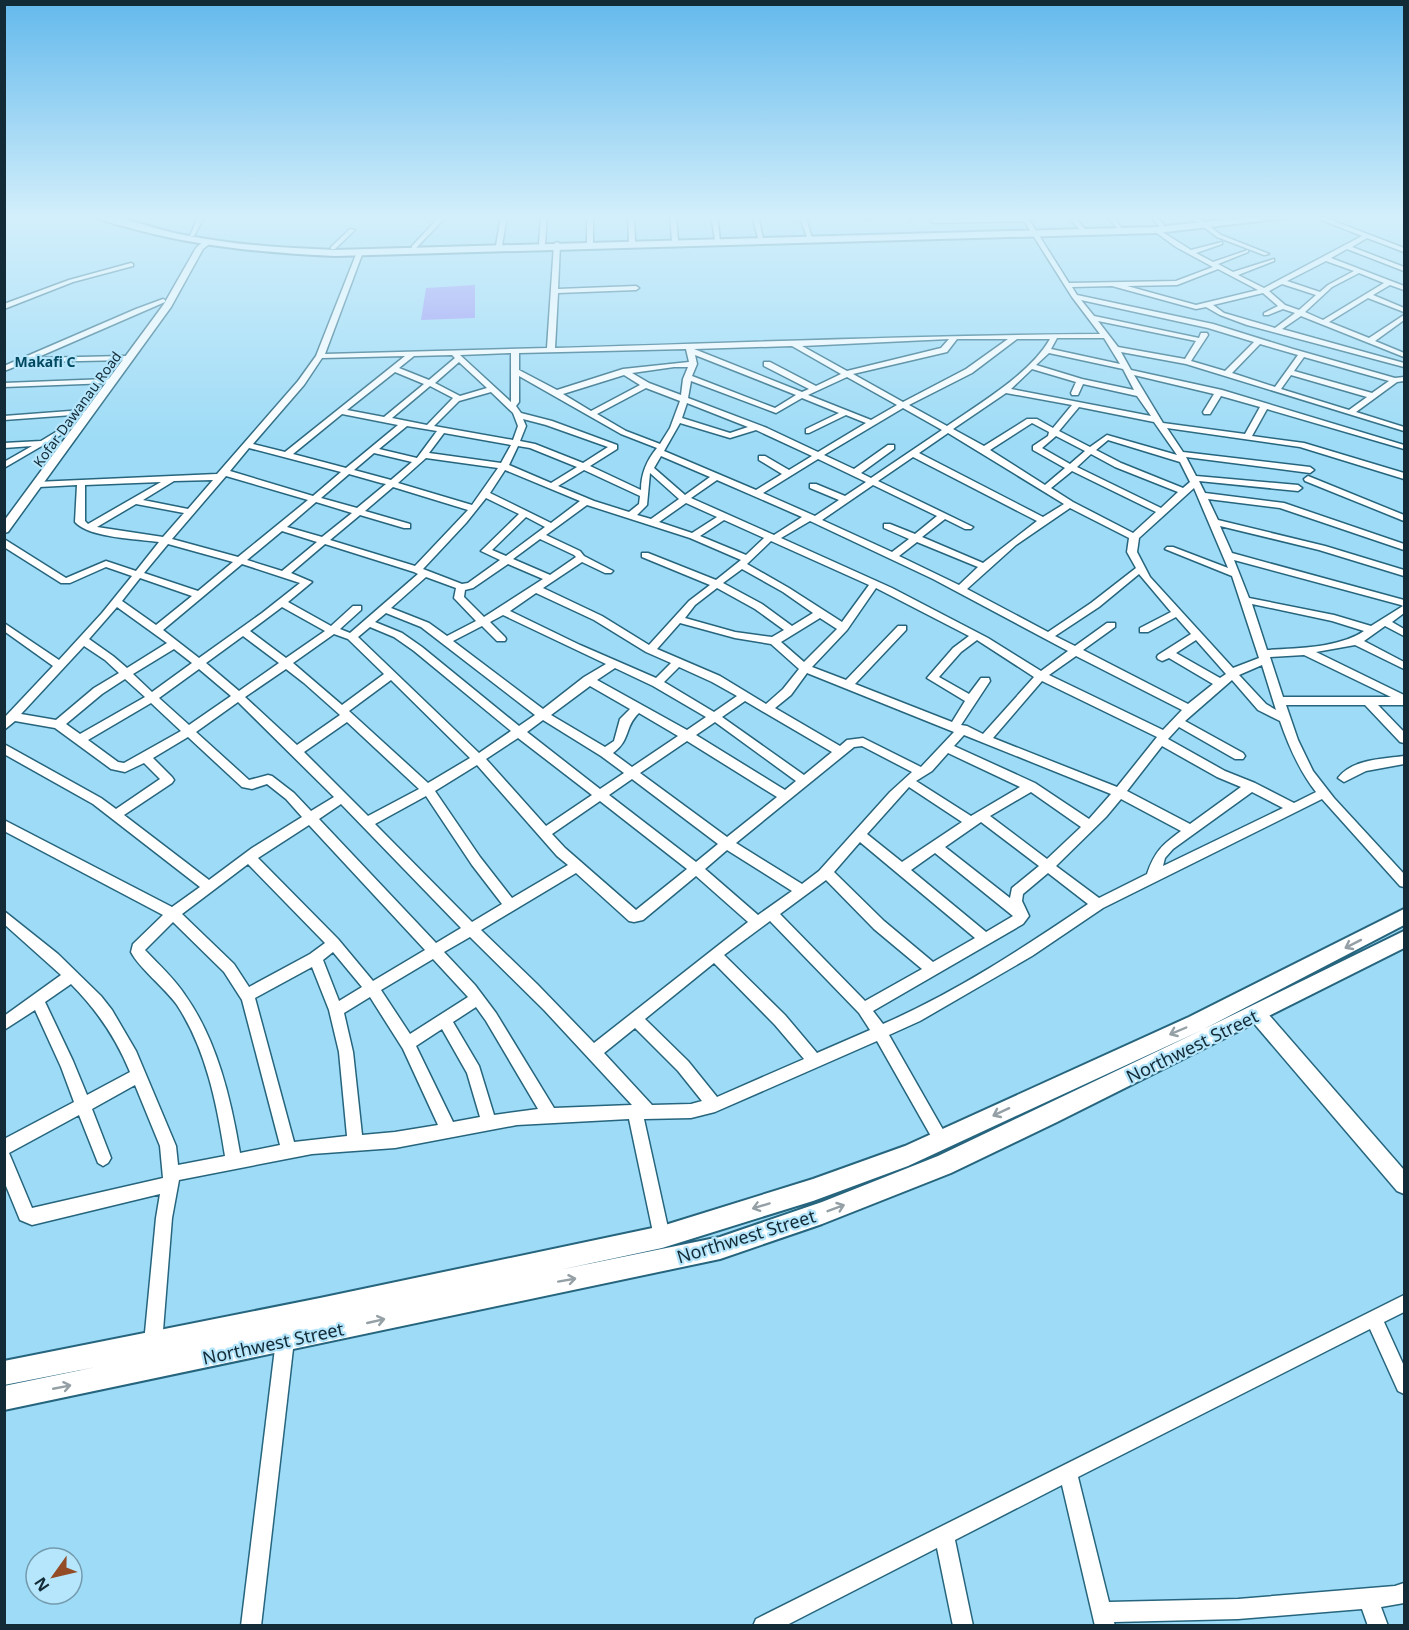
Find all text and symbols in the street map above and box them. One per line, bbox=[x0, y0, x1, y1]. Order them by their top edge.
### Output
street label: Kofar Dawanau Road bbox=[29, 347, 125, 471]
district label: Makafi C bbox=[15, 352, 75, 371]
one-way arrow bbox=[1344, 939, 1362, 950]
street label: Northwest Street bbox=[1122, 1003, 1262, 1088]
one-way arrow bbox=[1169, 1026, 1187, 1037]
one-way arrow bbox=[992, 1107, 1010, 1119]
one-way arrow bbox=[752, 1201, 771, 1212]
one-way arrow bbox=[826, 1201, 844, 1212]
street label: Northwest Street bbox=[674, 1203, 819, 1269]
one-way arrow bbox=[556, 1274, 576, 1285]
one-way arrow bbox=[366, 1315, 385, 1326]
street label: Northwest Street bbox=[200, 1316, 346, 1370]
one-way arrow bbox=[52, 1381, 71, 1392]
north arrow bbox=[24, 1546, 84, 1606]
text: N bbox=[29, 1573, 54, 1596]

